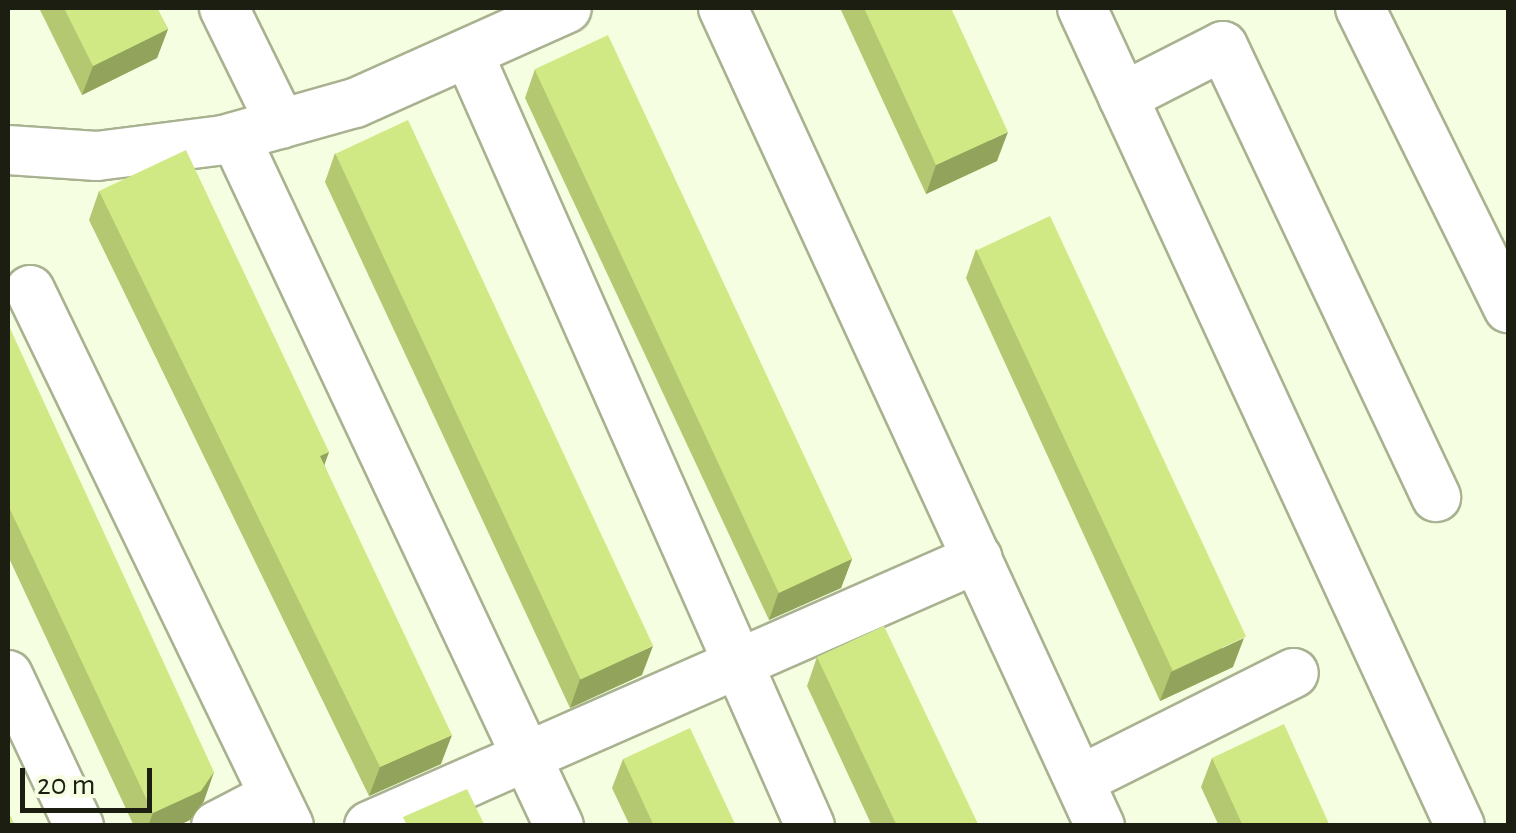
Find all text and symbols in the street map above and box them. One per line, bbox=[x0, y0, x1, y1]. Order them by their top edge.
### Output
scale bar bbox=[25, 748, 158, 810]
text: 20 m bbox=[37, 770, 95, 800]

